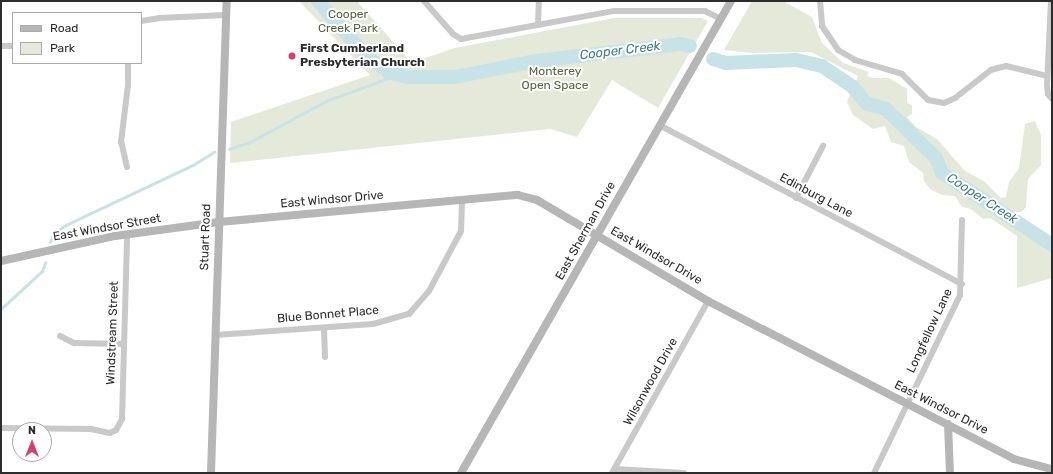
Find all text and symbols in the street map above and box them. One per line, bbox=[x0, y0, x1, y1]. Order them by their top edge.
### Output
park label: Cooper Creek Park bbox=[318, 8, 378, 36]
legend bbox=[12, 12, 142, 64]
text: Road bbox=[50, 21, 78, 35]
water label: Cooper Creek bbox=[579, 38, 661, 64]
text: Park bbox=[50, 41, 75, 55]
place label: First Cumberland Presbyterian Church bbox=[300, 42, 425, 70]
marker: First Cumberland Presbyterian Church bbox=[287, 51, 297, 61]
park label: Monterey Open Space bbox=[522, 65, 588, 93]
water label: Cooper Creek bbox=[944, 170, 1020, 228]
street label: Edinburg Lane bbox=[777, 171, 855, 221]
street label: East Sherman Drive bbox=[553, 179, 619, 283]
street label: East Windsor Drive bbox=[280, 188, 384, 212]
street label: Stuart Road bbox=[198, 203, 214, 271]
street label: East Windsor Street bbox=[52, 211, 162, 245]
street label: East Windsor Drive bbox=[607, 224, 705, 288]
street label: Windstream Street bbox=[104, 281, 122, 385]
street label: Longfellow Lane bbox=[904, 286, 956, 376]
street label: Blue Bonnet Place bbox=[276, 303, 380, 327]
street label: Wilsonwood Drive bbox=[621, 336, 681, 428]
street label: East Windsor Drive bbox=[891, 378, 991, 438]
north arrow bbox=[12, 422, 52, 462]
text: N bbox=[28, 424, 36, 437]

